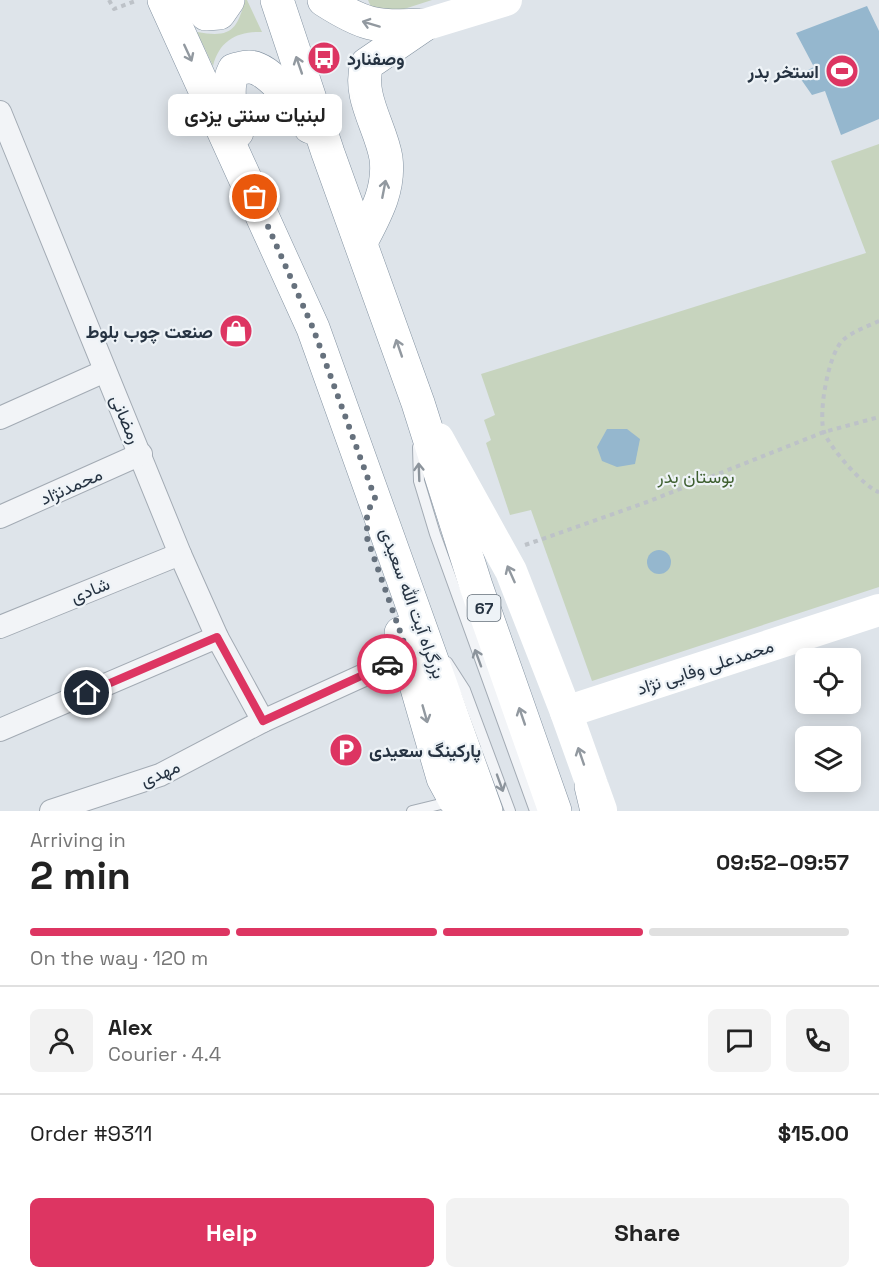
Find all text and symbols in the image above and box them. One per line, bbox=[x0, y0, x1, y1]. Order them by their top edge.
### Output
one-way arrow bbox=[362, 18, 381, 29]
bus stop icon: وصفنارد bbox=[306, 40, 342, 76]
one-way arrow bbox=[182, 44, 194, 62]
place label: وصفنارد bbox=[347, 47, 405, 70]
sports icon: استخر بدر bbox=[824, 53, 860, 89]
one-way arrow bbox=[293, 56, 304, 75]
place label: استخر بدر bbox=[747, 60, 819, 83]
callout: لبنیات سنتی یزدی bbox=[168, 95, 342, 137]
text: لبنیات سنتی یزدی bbox=[184, 102, 326, 128]
pin bbox=[229, 171, 280, 222]
one-way arrow bbox=[379, 179, 390, 199]
icon: bag bbox=[238, 180, 271, 213]
shop icon: صنعت چوب بلوط bbox=[218, 313, 254, 349]
place label: صنعت چوب بلوط bbox=[86, 320, 213, 344]
one-way arrow bbox=[392, 339, 403, 358]
street label: رمضانی bbox=[105, 391, 147, 447]
street label: محمدنژاد bbox=[36, 462, 106, 510]
one-way arrow bbox=[413, 463, 425, 483]
park label: بوستان بدر bbox=[657, 465, 734, 488]
street label: بزرگراه آیت الله سعیدی bbox=[375, 524, 451, 682]
one-way arrow bbox=[505, 565, 516, 583]
street label: شادی bbox=[67, 572, 113, 608]
road number: 67 bbox=[468, 595, 500, 621]
courier bbox=[357, 634, 417, 694]
street label: محمدعلی وفایی نژاد bbox=[634, 634, 776, 700]
icon: car bbox=[371, 648, 404, 681]
map controls bbox=[795, 648, 861, 792]
button: locate bbox=[795, 648, 861, 714]
one-way arrow bbox=[471, 649, 482, 667]
pin bbox=[61, 667, 112, 718]
icon: home bbox=[70, 676, 103, 709]
one-way arrow bbox=[420, 704, 431, 723]
one-way arrow bbox=[515, 707, 526, 726]
button: layers bbox=[795, 726, 861, 792]
parking icon: پارکینگ سعیدی bbox=[328, 732, 364, 768]
place label: پارکینگ سعیدی bbox=[369, 739, 481, 763]
one-way arrow bbox=[575, 747, 586, 766]
street label: مهدی bbox=[137, 754, 183, 792]
one-way arrow bbox=[496, 773, 507, 792]
text: Arriving in bbox=[30, 827, 126, 853]
text: 09:52–09:57 bbox=[716, 848, 849, 876]
text: 2 min bbox=[30, 851, 131, 900]
text: On the way · 120 m bbox=[30, 945, 208, 971]
button: person bbox=[30, 1009, 93, 1072]
button: chat bbox=[708, 1009, 771, 1072]
button: phone bbox=[786, 1009, 849, 1072]
text: Alex bbox=[108, 1013, 153, 1041]
text: Courier · 4.4 bbox=[108, 1041, 221, 1067]
text: Order #9311 bbox=[30, 1119, 152, 1147]
text: $15.00 bbox=[778, 1119, 849, 1147]
button: Help bbox=[30, 1198, 434, 1267]
button: Share bbox=[446, 1198, 849, 1267]

